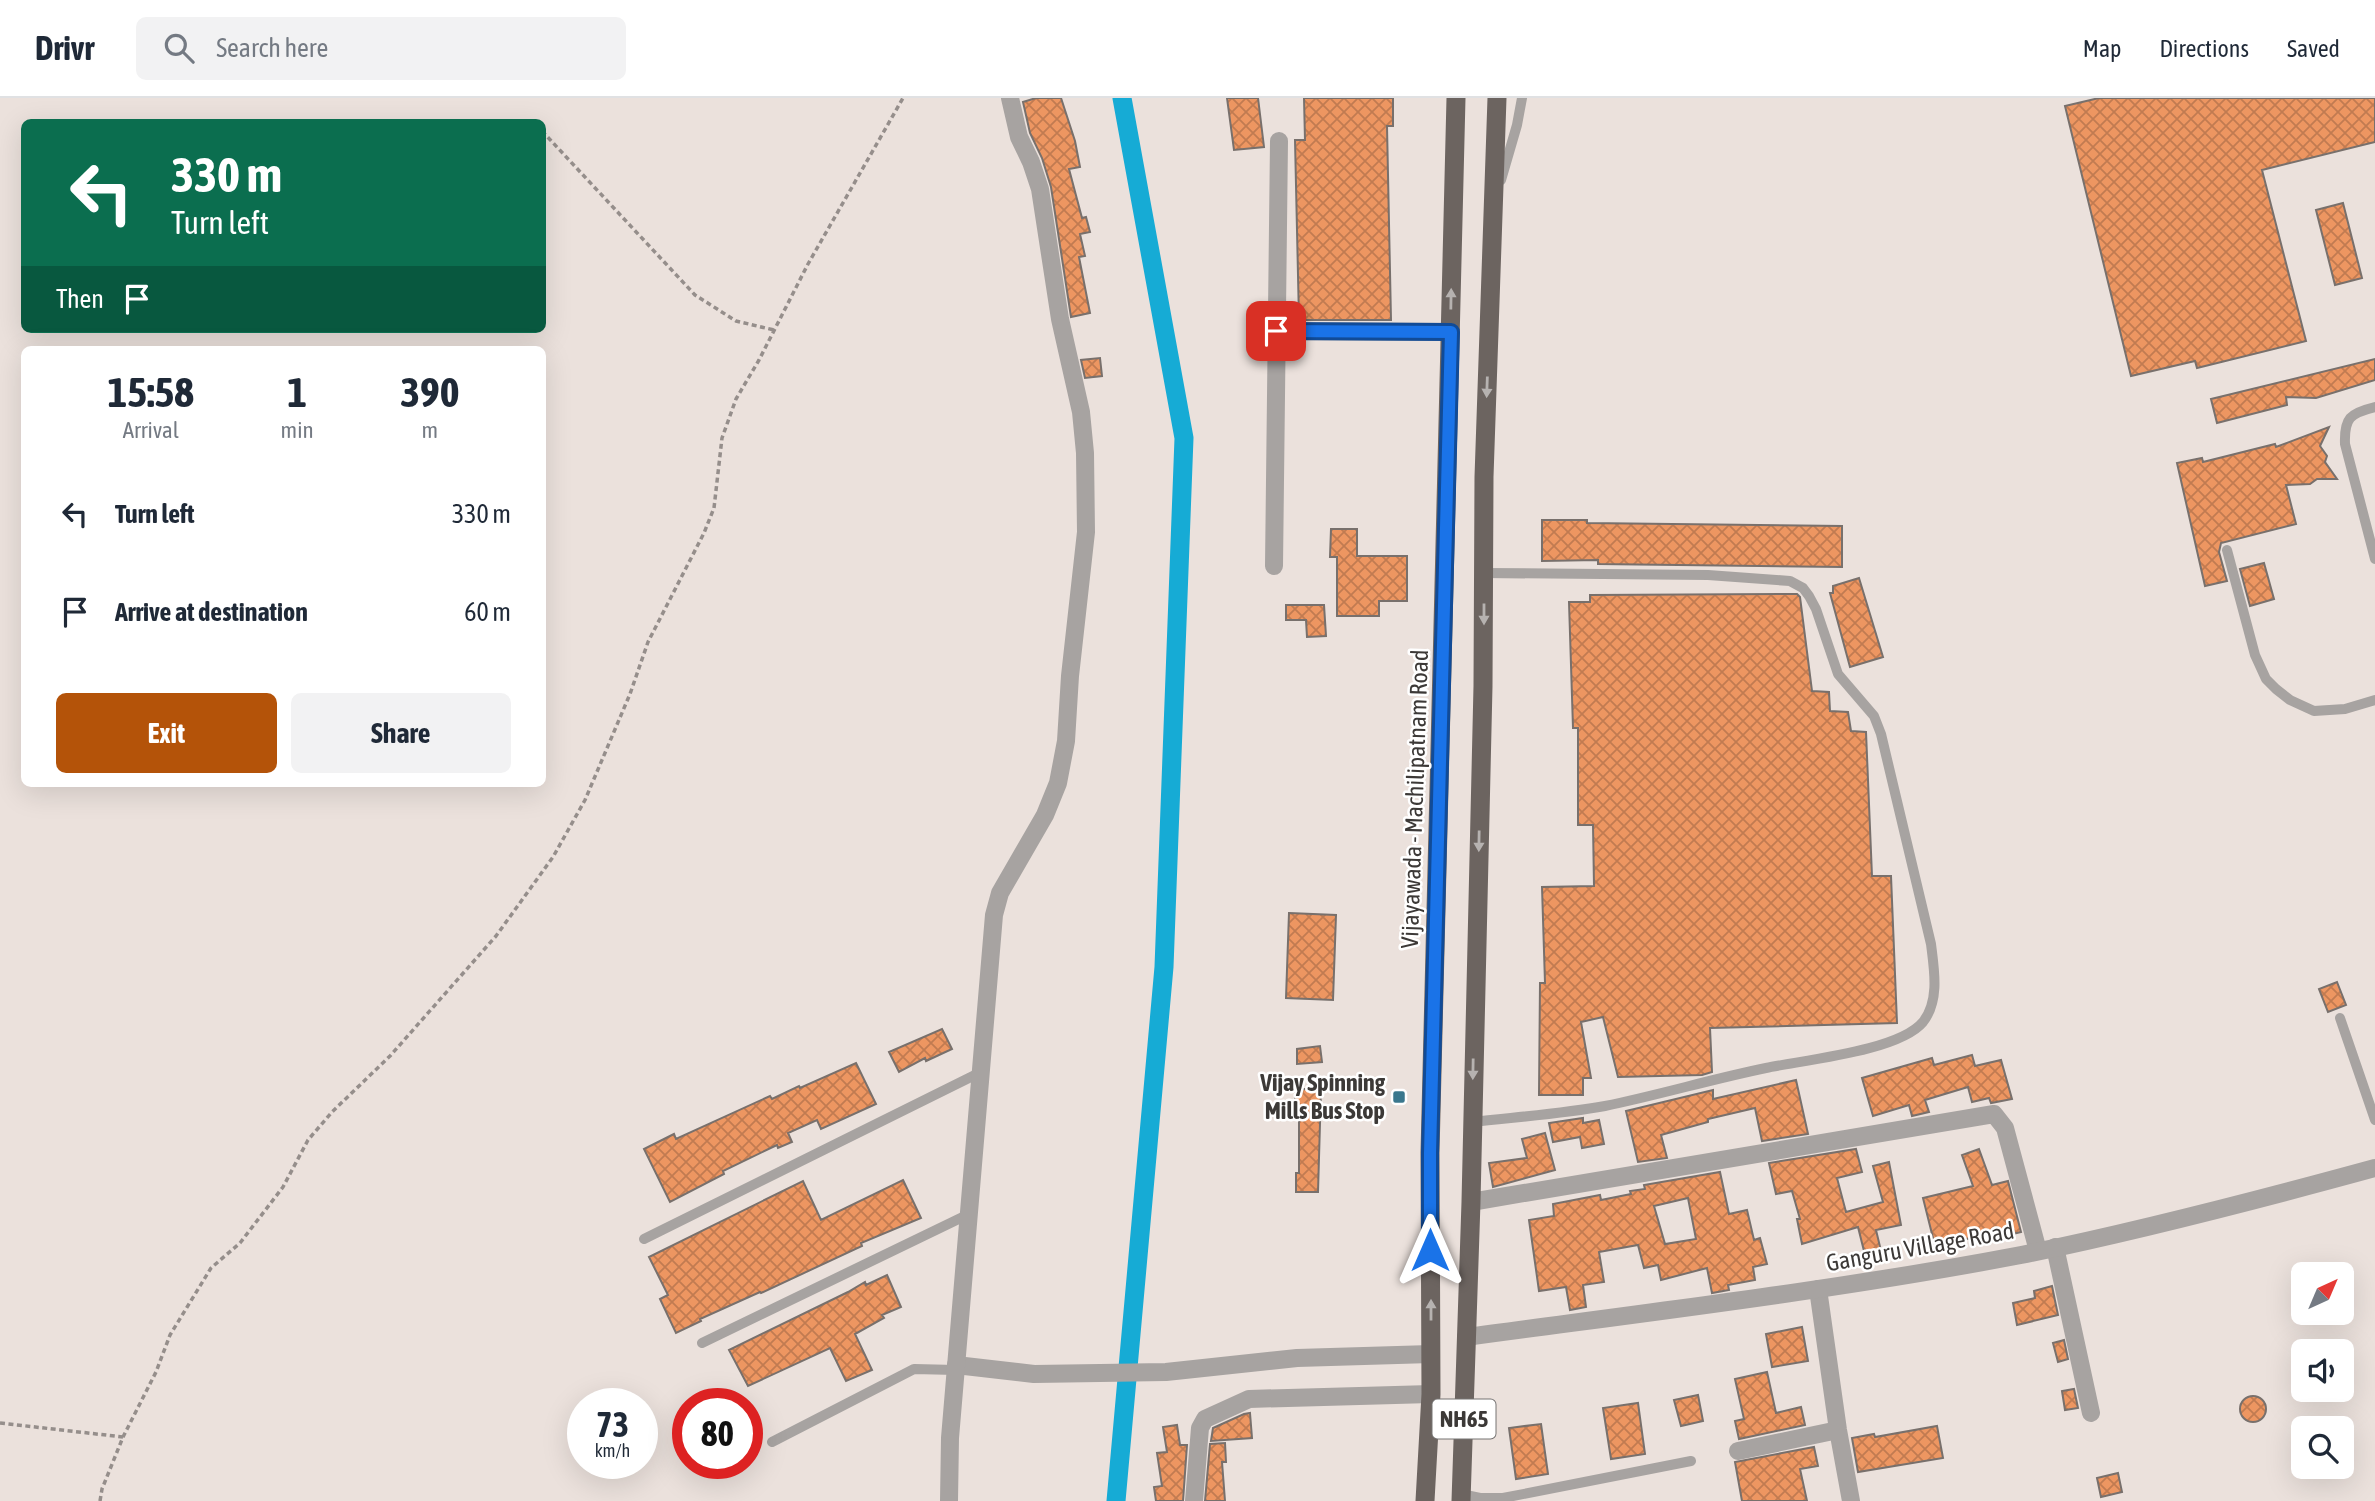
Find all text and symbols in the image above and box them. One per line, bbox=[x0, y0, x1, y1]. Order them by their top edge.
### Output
search box bbox=[136, 17, 626, 80]
text: Drivr bbox=[35, 29, 94, 67]
icon: search bbox=[160, 29, 198, 67]
text: Search here bbox=[216, 33, 328, 63]
text: Map bbox=[2083, 35, 2121, 62]
text: Directions bbox=[2159, 35, 2249, 62]
text: Saved bbox=[2287, 35, 2340, 62]
text: 330 m bbox=[171, 146, 282, 202]
icon: left bbox=[56, 147, 147, 238]
text: Turn left bbox=[171, 204, 269, 241]
icon: arrive bbox=[118, 280, 156, 318]
text: Then bbox=[56, 284, 104, 314]
one-way arrow bbox=[1446, 288, 1457, 310]
pin bbox=[1246, 301, 1306, 361]
icon: arrive bbox=[1257, 312, 1295, 350]
text: 15:58 bbox=[108, 368, 194, 416]
text: 1 bbox=[287, 368, 307, 416]
text: 390 bbox=[400, 368, 459, 416]
one-way arrow bbox=[1482, 376, 1493, 398]
text: Arrival bbox=[123, 417, 179, 443]
text: min bbox=[281, 417, 314, 443]
text: m bbox=[422, 417, 438, 443]
icon: left bbox=[56, 495, 94, 533]
text: Turn left bbox=[115, 499, 195, 529]
text: 330 m bbox=[452, 499, 511, 529]
icon: arrive bbox=[56, 593, 94, 631]
text: Arrive at destination bbox=[115, 597, 308, 627]
text: 60 m bbox=[464, 597, 511, 627]
one-way arrow bbox=[1478, 603, 1490, 625]
street label: Vijayawada - Machilipatnam Road bbox=[1396, 649, 1433, 949]
button: Exit bbox=[56, 693, 277, 773]
button: Share bbox=[291, 693, 511, 773]
one-way arrow bbox=[1473, 831, 1485, 853]
one-way arrow bbox=[1468, 1058, 1479, 1080]
place label: Vijay Spinning Mills Bus Stop bbox=[1259, 1069, 1386, 1124]
marker: Vijay Spinning Mills Bus Stop bbox=[1391, 1089, 1407, 1105]
position arrow bbox=[1393, 1213, 1467, 1287]
street label: Ganguru Village Road bbox=[1824, 1217, 2016, 1276]
north arrow bbox=[2291, 1262, 2354, 1325]
map controls bbox=[2291, 1262, 2354, 1479]
one-way arrow bbox=[1425, 1299, 1437, 1321]
button: sound bbox=[2291, 1339, 2354, 1402]
speed limit sign: 80 bbox=[672, 1388, 763, 1479]
road number: NH65 bbox=[1432, 1400, 1496, 1438]
text: 73 bbox=[596, 1404, 629, 1444]
button: search bbox=[2291, 1416, 2354, 1479]
text: km/h bbox=[595, 1440, 630, 1461]

